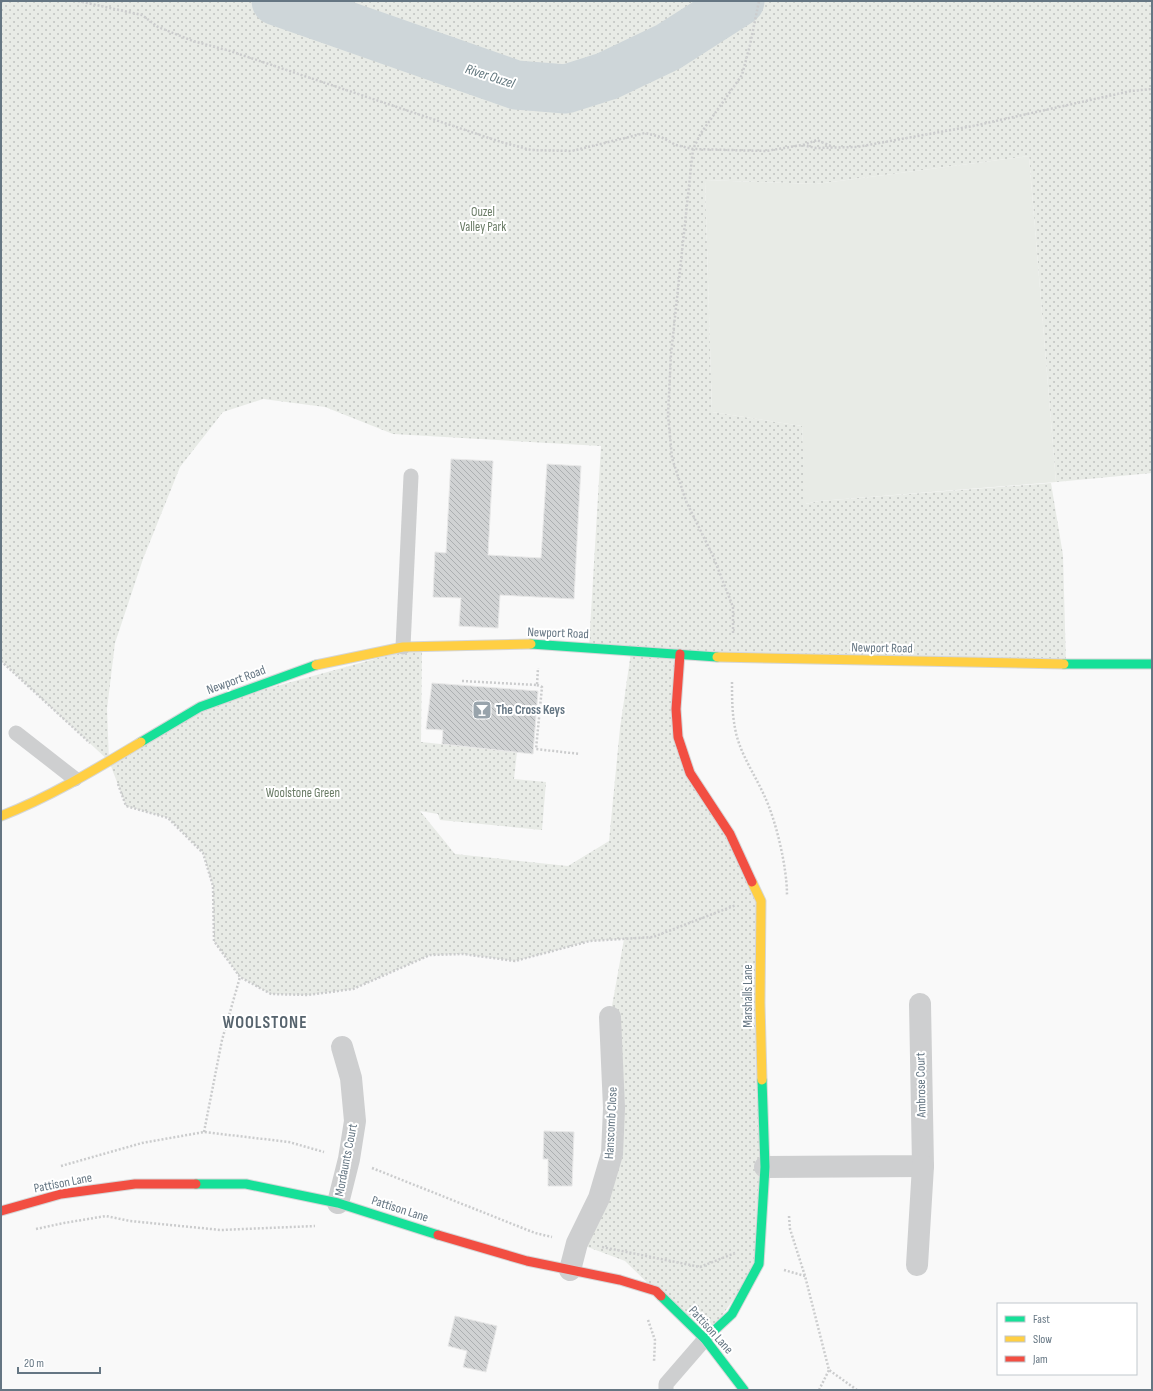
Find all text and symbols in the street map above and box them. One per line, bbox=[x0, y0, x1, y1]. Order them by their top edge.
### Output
water label: River Ouzel bbox=[463, 60, 517, 92]
park label: Ouzel Valley Park bbox=[460, 204, 506, 235]
street label: Newport Road bbox=[527, 624, 589, 642]
street label: Newport Road bbox=[851, 639, 913, 657]
street label: Newport Road bbox=[204, 662, 268, 698]
bar icon: The Cross Keys bbox=[471, 699, 493, 721]
place label: The Cross Keys bbox=[496, 702, 565, 718]
park label: Woolstone Green bbox=[266, 785, 340, 801]
street label: Marshalls Lane bbox=[740, 964, 756, 1028]
district label: WOOLSTONE bbox=[222, 1013, 308, 1033]
street label: Ambrose Court bbox=[912, 1052, 930, 1119]
street label: Hanscomb Close bbox=[601, 1087, 621, 1159]
street label: Mordaunts Court bbox=[331, 1122, 361, 1198]
street label: Pattison Lane bbox=[33, 1170, 93, 1196]
street label: Pattison Lane bbox=[369, 1192, 431, 1226]
street label: Pattison Lane bbox=[685, 1303, 737, 1357]
legend bbox=[997, 1303, 1137, 1375]
text: Fast bbox=[1033, 1312, 1050, 1327]
text: Slow bbox=[1033, 1332, 1052, 1347]
scale bar bbox=[18, 1349, 100, 1375]
text: Jam bbox=[1032, 1352, 1048, 1367]
text: 20 m bbox=[24, 1356, 44, 1371]

